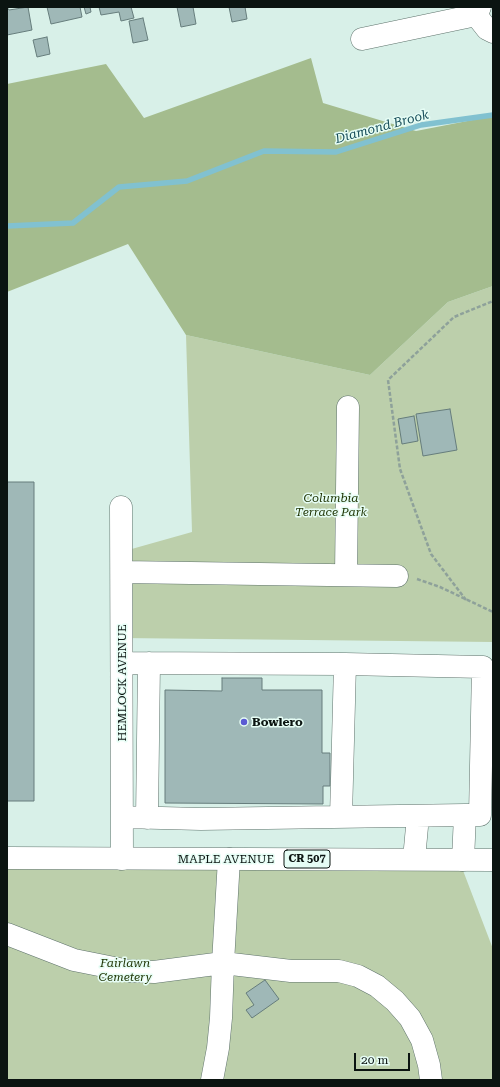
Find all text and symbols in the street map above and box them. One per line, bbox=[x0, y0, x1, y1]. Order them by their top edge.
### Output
water label: Diamond Brook bbox=[333, 107, 431, 147]
park label: Columbia Terrace Park bbox=[295, 491, 367, 519]
street label: HEMLOCK AVENUE bbox=[115, 624, 129, 742]
place label: Bowlero bbox=[252, 715, 303, 729]
marker: Bowlero bbox=[239, 717, 249, 727]
road number: CR 507 bbox=[284, 850, 330, 868]
street label: MAPLE AVENUE bbox=[178, 852, 274, 866]
park label: Fairlawn Cemetery bbox=[98, 956, 152, 984]
scale bar bbox=[356, 1045, 412, 1071]
text: 20 m bbox=[361, 1053, 388, 1067]

